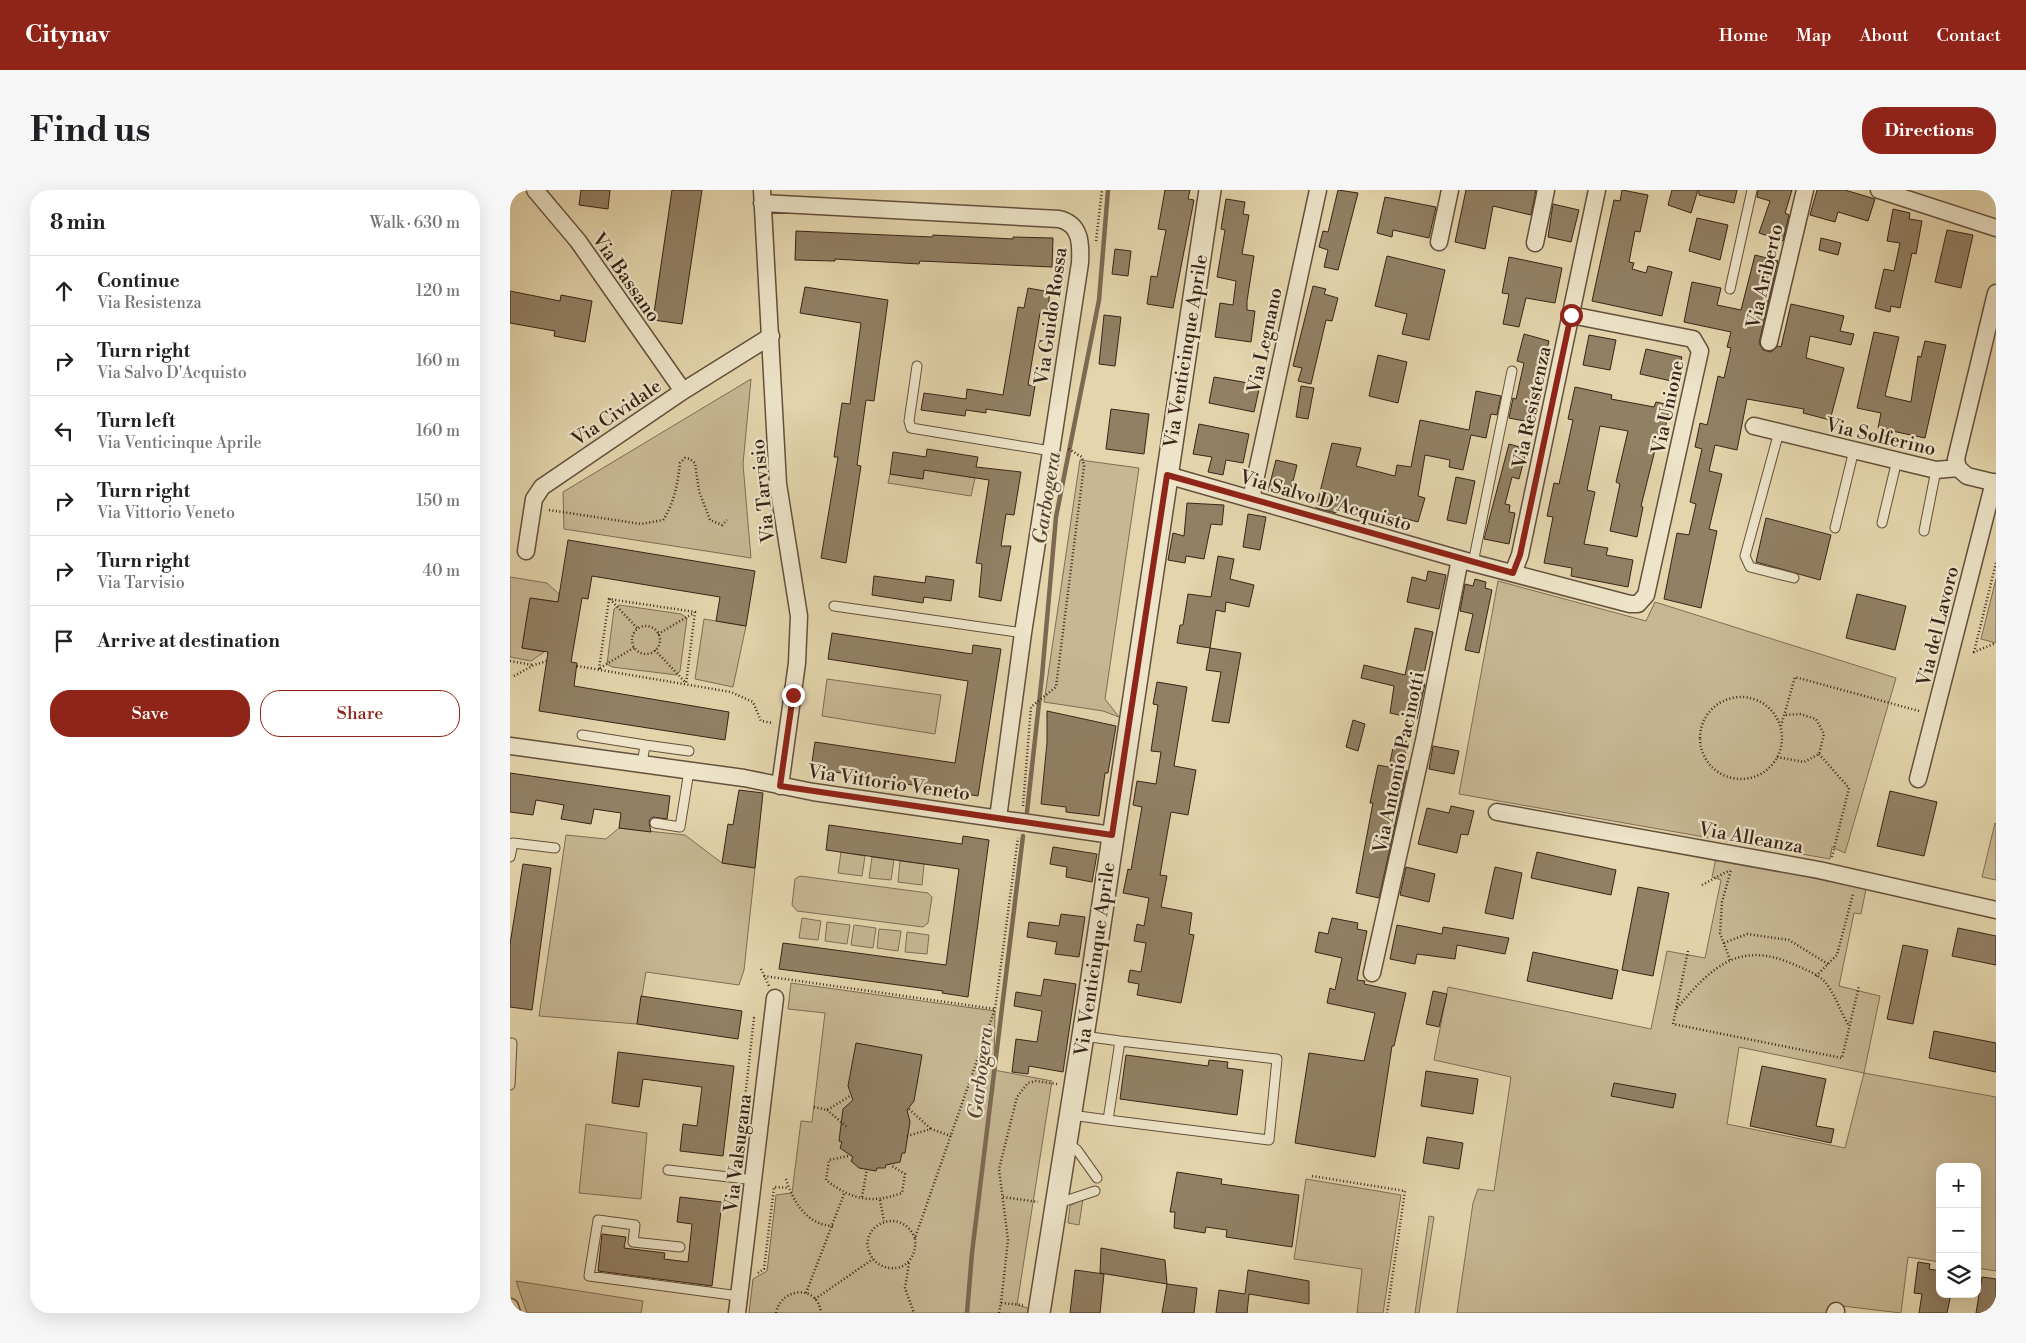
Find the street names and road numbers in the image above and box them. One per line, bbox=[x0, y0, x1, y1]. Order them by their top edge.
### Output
street label: Via Ariberto bbox=[1741, 222, 1789, 332]
street label: Via Bassano bbox=[586, 227, 666, 327]
street label: Via Guido Rossa bbox=[1029, 245, 1073, 387]
street label: Via Venticinque Aprile bbox=[1159, 253, 1213, 451]
street label: Via Legnano bbox=[1242, 285, 1288, 396]
street label: Via Resistenza bbox=[1507, 344, 1557, 471]
street label: Via Unione bbox=[1646, 358, 1690, 457]
street label: Via Cividale bbox=[566, 374, 666, 452]
street label: Via Solferino bbox=[1822, 412, 1938, 461]
street label: Via Tarvisio bbox=[746, 438, 780, 545]
street label: Via Salvo D'Acquisto bbox=[1236, 465, 1414, 537]
street label: Via del Lavoro bbox=[1911, 564, 1964, 690]
street label: Via Antonio Pacinotti bbox=[1368, 669, 1430, 856]
street label: Via Vittorio Veneto bbox=[805, 760, 972, 806]
street label: Via Alleanza bbox=[1696, 817, 1805, 859]
street label: Via Venticinque Aprile bbox=[1069, 861, 1120, 1059]
street label: Via Valsugana bbox=[719, 1092, 757, 1215]

